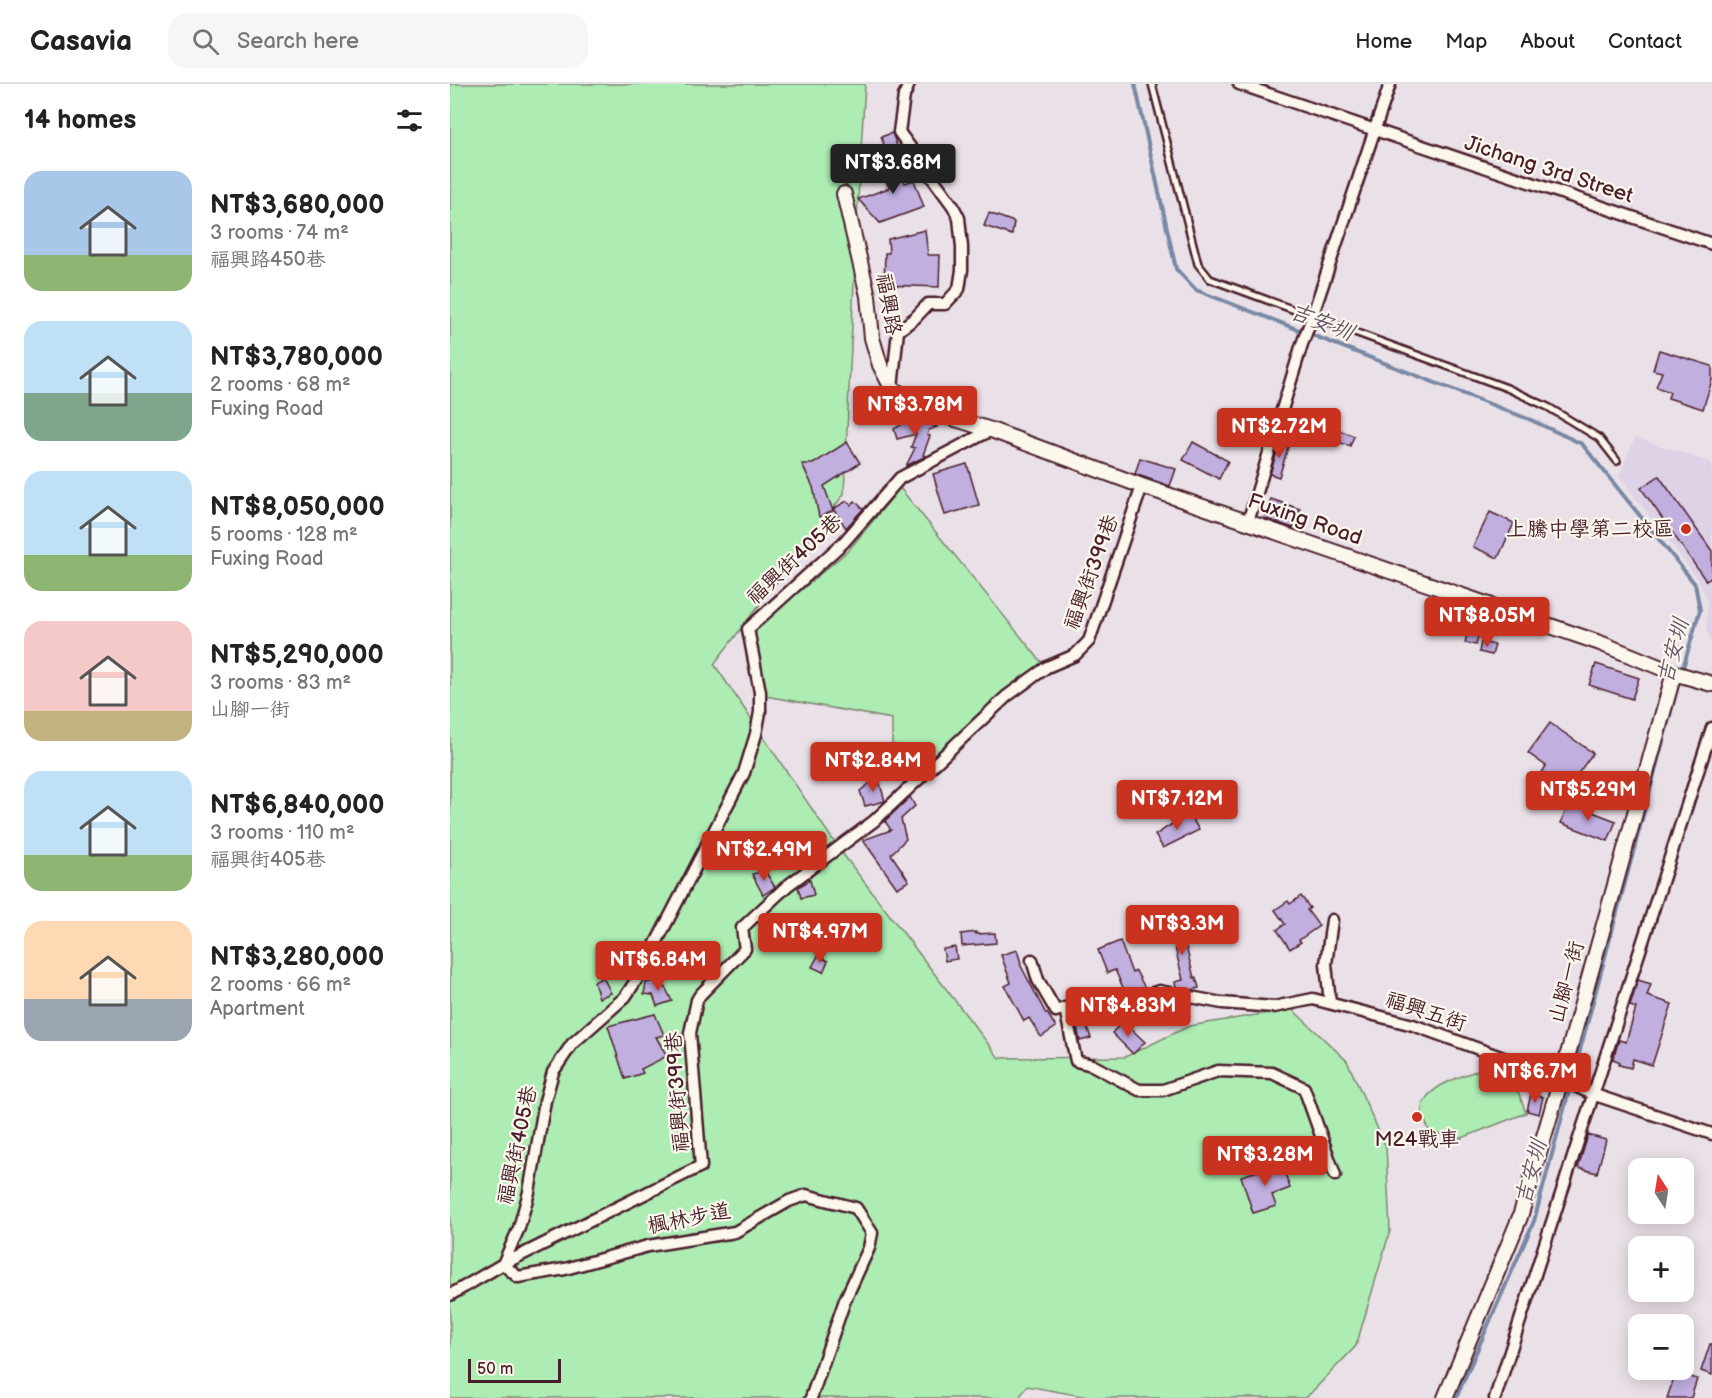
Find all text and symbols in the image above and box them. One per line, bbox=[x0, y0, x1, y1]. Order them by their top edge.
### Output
search box bbox=[168, 14, 588, 68]
text: Casavia bbox=[30, 25, 132, 58]
icon: search bbox=[189, 25, 222, 58]
text: Search here bbox=[237, 28, 359, 55]
text: Home bbox=[1355, 29, 1412, 54]
text: Map bbox=[1445, 29, 1487, 54]
text: About bbox=[1520, 29, 1575, 54]
text: Contact bbox=[1608, 29, 1682, 54]
icon: filters bbox=[393, 104, 426, 137]
text: 14 homes bbox=[24, 105, 136, 136]
street label: Jichang 3rd Street bbox=[1461, 130, 1637, 209]
pin: NT$3.68M bbox=[831, 144, 955, 195]
text: NT$3.68M bbox=[844, 151, 942, 175]
text: NT$3,680,000 bbox=[210, 190, 384, 221]
icon: home bbox=[72, 195, 144, 267]
text: 3 rooms · 74 m² bbox=[210, 221, 349, 245]
text: 福興路450巷 bbox=[210, 248, 325, 272]
street label: 福興路 bbox=[871, 271, 906, 337]
water label: 吉安圳 bbox=[1286, 298, 1359, 348]
text: NT$3,780,000 bbox=[210, 342, 383, 373]
icon: home bbox=[72, 345, 144, 417]
text: 2 rooms · 68 m² bbox=[210, 373, 351, 397]
pin: NT$3.78M bbox=[853, 386, 977, 437]
text: NT$3.78M bbox=[867, 393, 963, 417]
text: Fuxing Road bbox=[210, 397, 323, 421]
pin: NT$2.72M bbox=[1217, 408, 1341, 459]
text: NT$2.72M bbox=[1231, 415, 1327, 439]
street label: Fuxing Road bbox=[1244, 488, 1365, 551]
text: NT$8,050,000 bbox=[210, 492, 385, 523]
icon: home bbox=[72, 495, 144, 567]
street label: 福興街405巷 bbox=[741, 509, 847, 610]
street label: 福興街399巷 bbox=[1059, 511, 1124, 633]
place label: 上騰中學第二校區 bbox=[1506, 517, 1674, 542]
marker: 上騰中學第二校區 bbox=[1679, 522, 1693, 536]
text: 5 rooms · 128 m² bbox=[210, 523, 358, 547]
text: Fuxing Road bbox=[210, 547, 323, 571]
pin: NT$8.05M bbox=[1425, 597, 1549, 648]
text: NT$8.05M bbox=[1438, 604, 1536, 628]
water label: 吉安圳 bbox=[1652, 614, 1696, 687]
text: NT$5,290,000 bbox=[210, 640, 384, 671]
icon: home bbox=[72, 645, 144, 717]
text: 3 rooms · 83 m² bbox=[210, 671, 351, 695]
text: 山腳一街 bbox=[210, 698, 290, 722]
pin: NT$2.84M bbox=[811, 742, 935, 793]
text: NT$2.84M bbox=[825, 749, 922, 773]
pin: NT$5.29M bbox=[1526, 771, 1650, 822]
text: NT$5.29M bbox=[1540, 778, 1636, 802]
pin: NT$7.12M bbox=[1115, 780, 1239, 831]
text: NT$7.12M bbox=[1131, 787, 1223, 811]
text: NT$6,840,000 bbox=[210, 790, 385, 821]
icon: home bbox=[72, 795, 144, 867]
text: 3 rooms · 110 m² bbox=[210, 821, 355, 845]
pin: NT$2.49M bbox=[702, 831, 826, 882]
text: NT$2.49M bbox=[716, 838, 812, 862]
text: 福興街405巷 bbox=[210, 848, 325, 872]
pin: NT$3.3M bbox=[1127, 905, 1237, 956]
text: NT$3.3M bbox=[1140, 912, 1224, 936]
pin: NT$4.97M bbox=[758, 913, 882, 964]
text: NT$4.97M bbox=[772, 920, 868, 944]
street label: 山腳一街 bbox=[1544, 938, 1589, 1026]
pin: NT$6.84M bbox=[596, 941, 720, 992]
text: NT$3,280,000 bbox=[210, 942, 384, 973]
icon: home bbox=[72, 945, 144, 1017]
text: NT$6.84M bbox=[609, 948, 707, 972]
text: 2 rooms · 66 m² bbox=[210, 973, 351, 997]
pin: NT$4.83M bbox=[1066, 987, 1190, 1038]
street label: 福興五街 bbox=[1382, 987, 1470, 1036]
text: NT$4.83M bbox=[1080, 994, 1176, 1018]
text: Apartment bbox=[210, 997, 305, 1021]
street label: 福興街399巷 bbox=[661, 1031, 694, 1153]
pin: NT$6.7M bbox=[1480, 1053, 1590, 1104]
text: NT$6.7M bbox=[1493, 1060, 1577, 1084]
street label: 福興街405巷 bbox=[493, 1083, 542, 1207]
marker: M24戰車 bbox=[1410, 1110, 1424, 1124]
place label: M24戰車 bbox=[1374, 1127, 1460, 1152]
water label: 吉安圳 bbox=[1510, 1135, 1554, 1208]
pin: NT$3.28M bbox=[1203, 1136, 1327, 1187]
text: NT$3.28M bbox=[1217, 1143, 1313, 1167]
north arrow bbox=[1628, 1158, 1694, 1224]
map controls bbox=[1628, 1158, 1694, 1380]
street label: 楓林步道 bbox=[645, 1198, 733, 1239]
button: + bbox=[1628, 1236, 1694, 1302]
button: − bbox=[1628, 1314, 1694, 1380]
scale bar bbox=[468, 1356, 561, 1384]
text: 50 m bbox=[477, 1360, 513, 1379]

